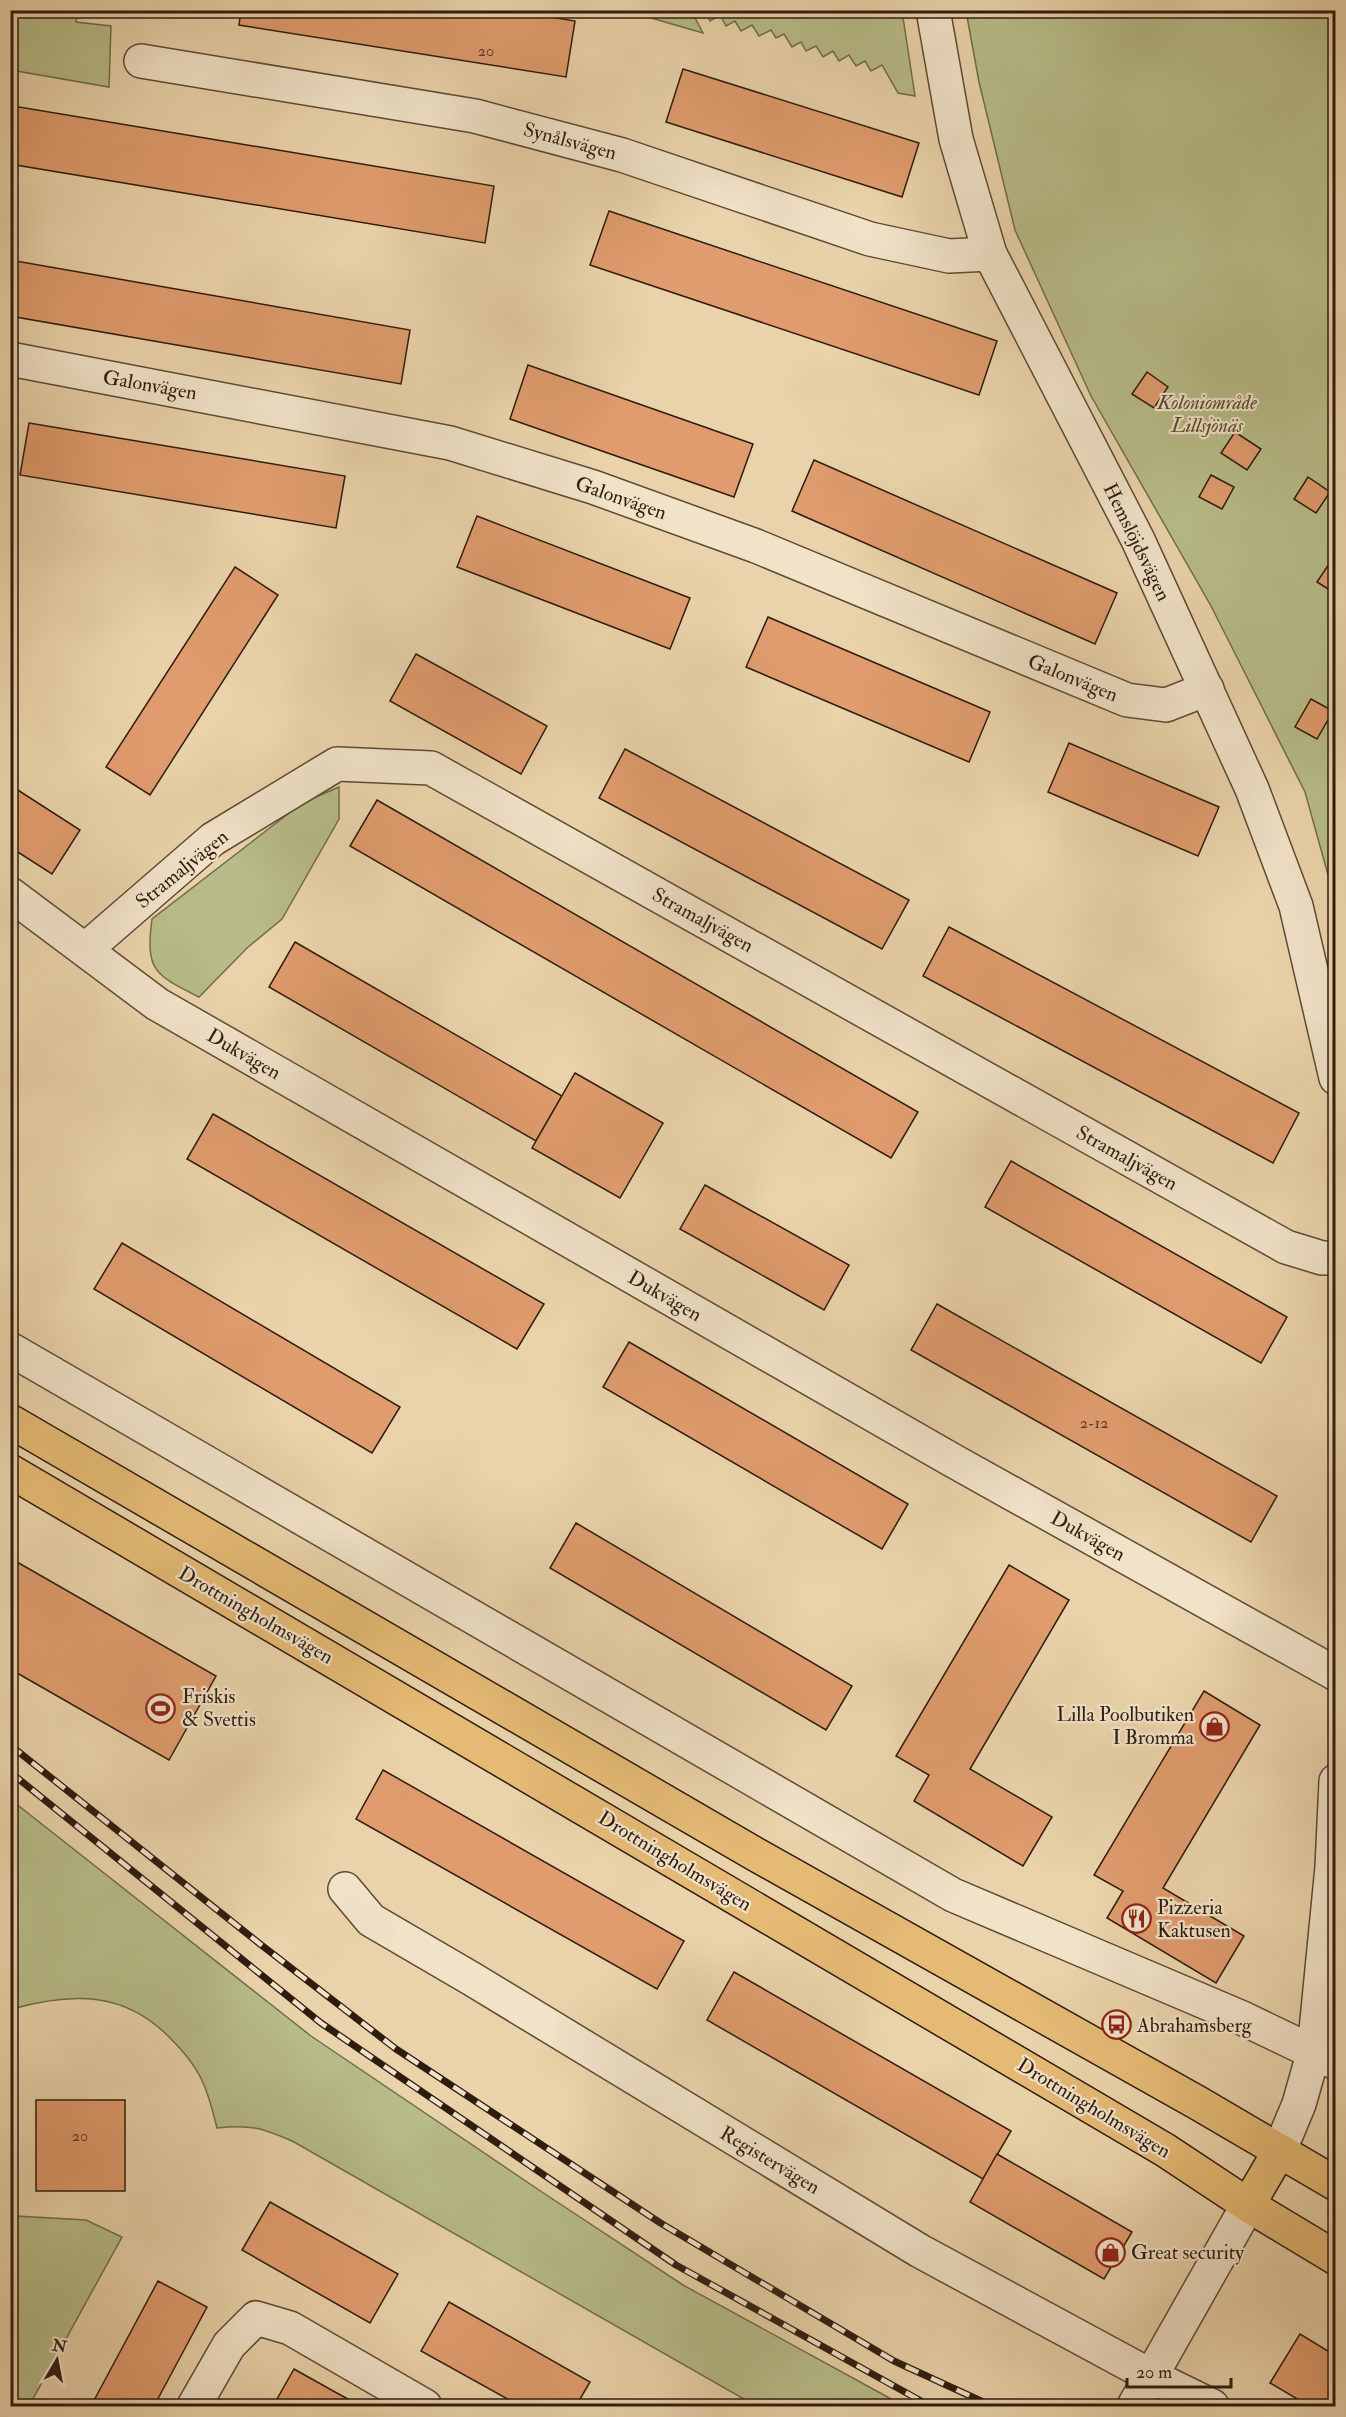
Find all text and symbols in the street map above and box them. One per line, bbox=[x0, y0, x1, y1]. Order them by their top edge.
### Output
house number: 20 bbox=[478, 41, 494, 61]
street label: Synålsvägen bbox=[521, 117, 619, 165]
street label: Galonvägen bbox=[101, 364, 199, 406]
park label: Koloniområde Lillsjönäs bbox=[1156, 390, 1257, 438]
street label: Galonvägen bbox=[572, 471, 670, 525]
street label: Hemslöjdsvägen bbox=[1098, 479, 1176, 605]
street label: Galonvägen bbox=[1024, 649, 1122, 707]
street label: Stramaljvägen bbox=[131, 824, 233, 914]
street label: Stramaljvägen bbox=[648, 882, 758, 958]
street label: Dukvägen bbox=[202, 1023, 286, 1085]
street label: Stramaljvägen bbox=[1072, 1120, 1182, 1196]
street label: Dukvägen bbox=[623, 1265, 707, 1327]
house number: 2-12 bbox=[1080, 1413, 1108, 1433]
street label: Dukvägen bbox=[1046, 1505, 1130, 1567]
street label: Drottningholmsvägen bbox=[174, 1560, 338, 1670]
place label: Friskis & Svettis bbox=[182, 1684, 256, 1732]
sports icon: Friskis & Svettis bbox=[145, 1692, 177, 1724]
place label: Lilla Poolbutiken I Bromma bbox=[1056, 1702, 1195, 1750]
shop icon: Lilla Poolbutiken I Bromma bbox=[1199, 1710, 1231, 1742]
street label: Drottningholmsvägen bbox=[594, 1805, 756, 1917]
place label: Pizzeria Kaktusen bbox=[1157, 1895, 1231, 1943]
restaurant icon: Pizzeria Kaktusen bbox=[1120, 1903, 1152, 1935]
bus stop icon: Abrahamsberg bbox=[1100, 2009, 1132, 2041]
place label: Abrahamsberg bbox=[1136, 2013, 1253, 2038]
street label: Drottningholmsvägen bbox=[1013, 2052, 1175, 2164]
street label: Registervägen bbox=[715, 2120, 825, 2200]
house number: 20 bbox=[72, 2126, 88, 2146]
shop icon: Great security bbox=[1094, 2236, 1126, 2268]
place label: Great security bbox=[1131, 2240, 1245, 2265]
north arrow bbox=[27, 2330, 87, 2390]
text: N bbox=[50, 2335, 69, 2357]
scale bar bbox=[1127, 2351, 1230, 2389]
text: 20 m bbox=[1136, 2361, 1172, 2384]

